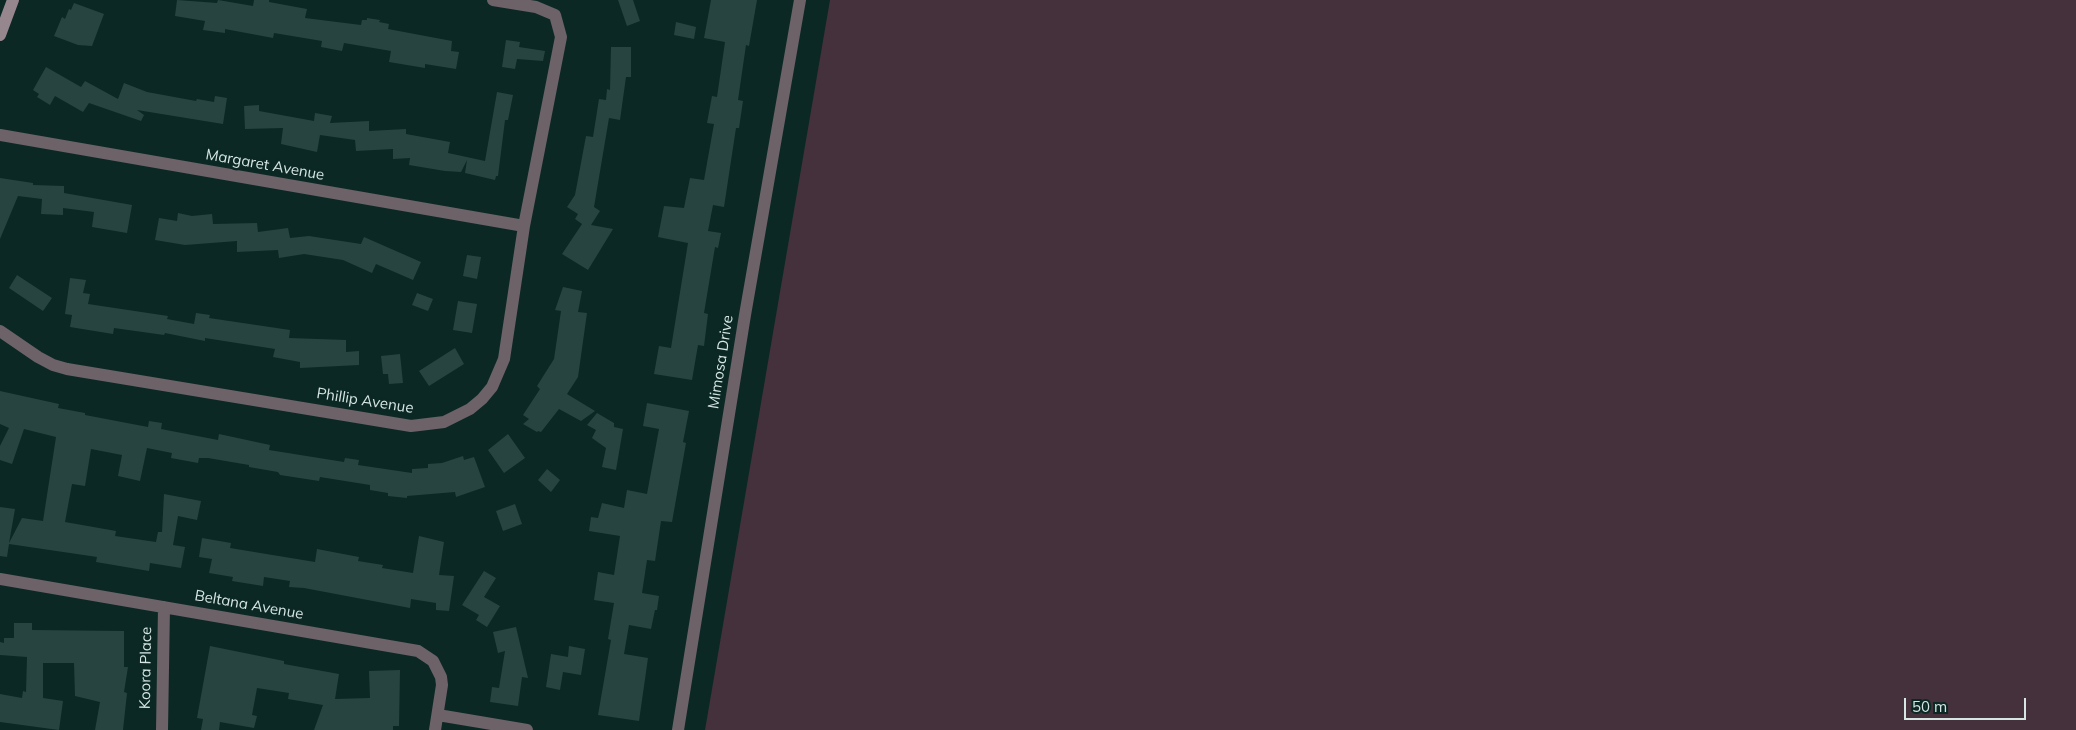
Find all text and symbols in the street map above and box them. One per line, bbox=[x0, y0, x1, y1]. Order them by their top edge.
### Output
street label: Margaret Avenue bbox=[204, 146, 326, 184]
street label: Mimosa Drive bbox=[705, 314, 737, 410]
street label: Phillip Avenue bbox=[315, 384, 415, 418]
street label: Beltana Avenue bbox=[193, 587, 305, 623]
street label: Koora Place bbox=[136, 627, 156, 709]
scale bar bbox=[1906, 688, 2028, 720]
text: 50 m bbox=[1912, 697, 1947, 716]

